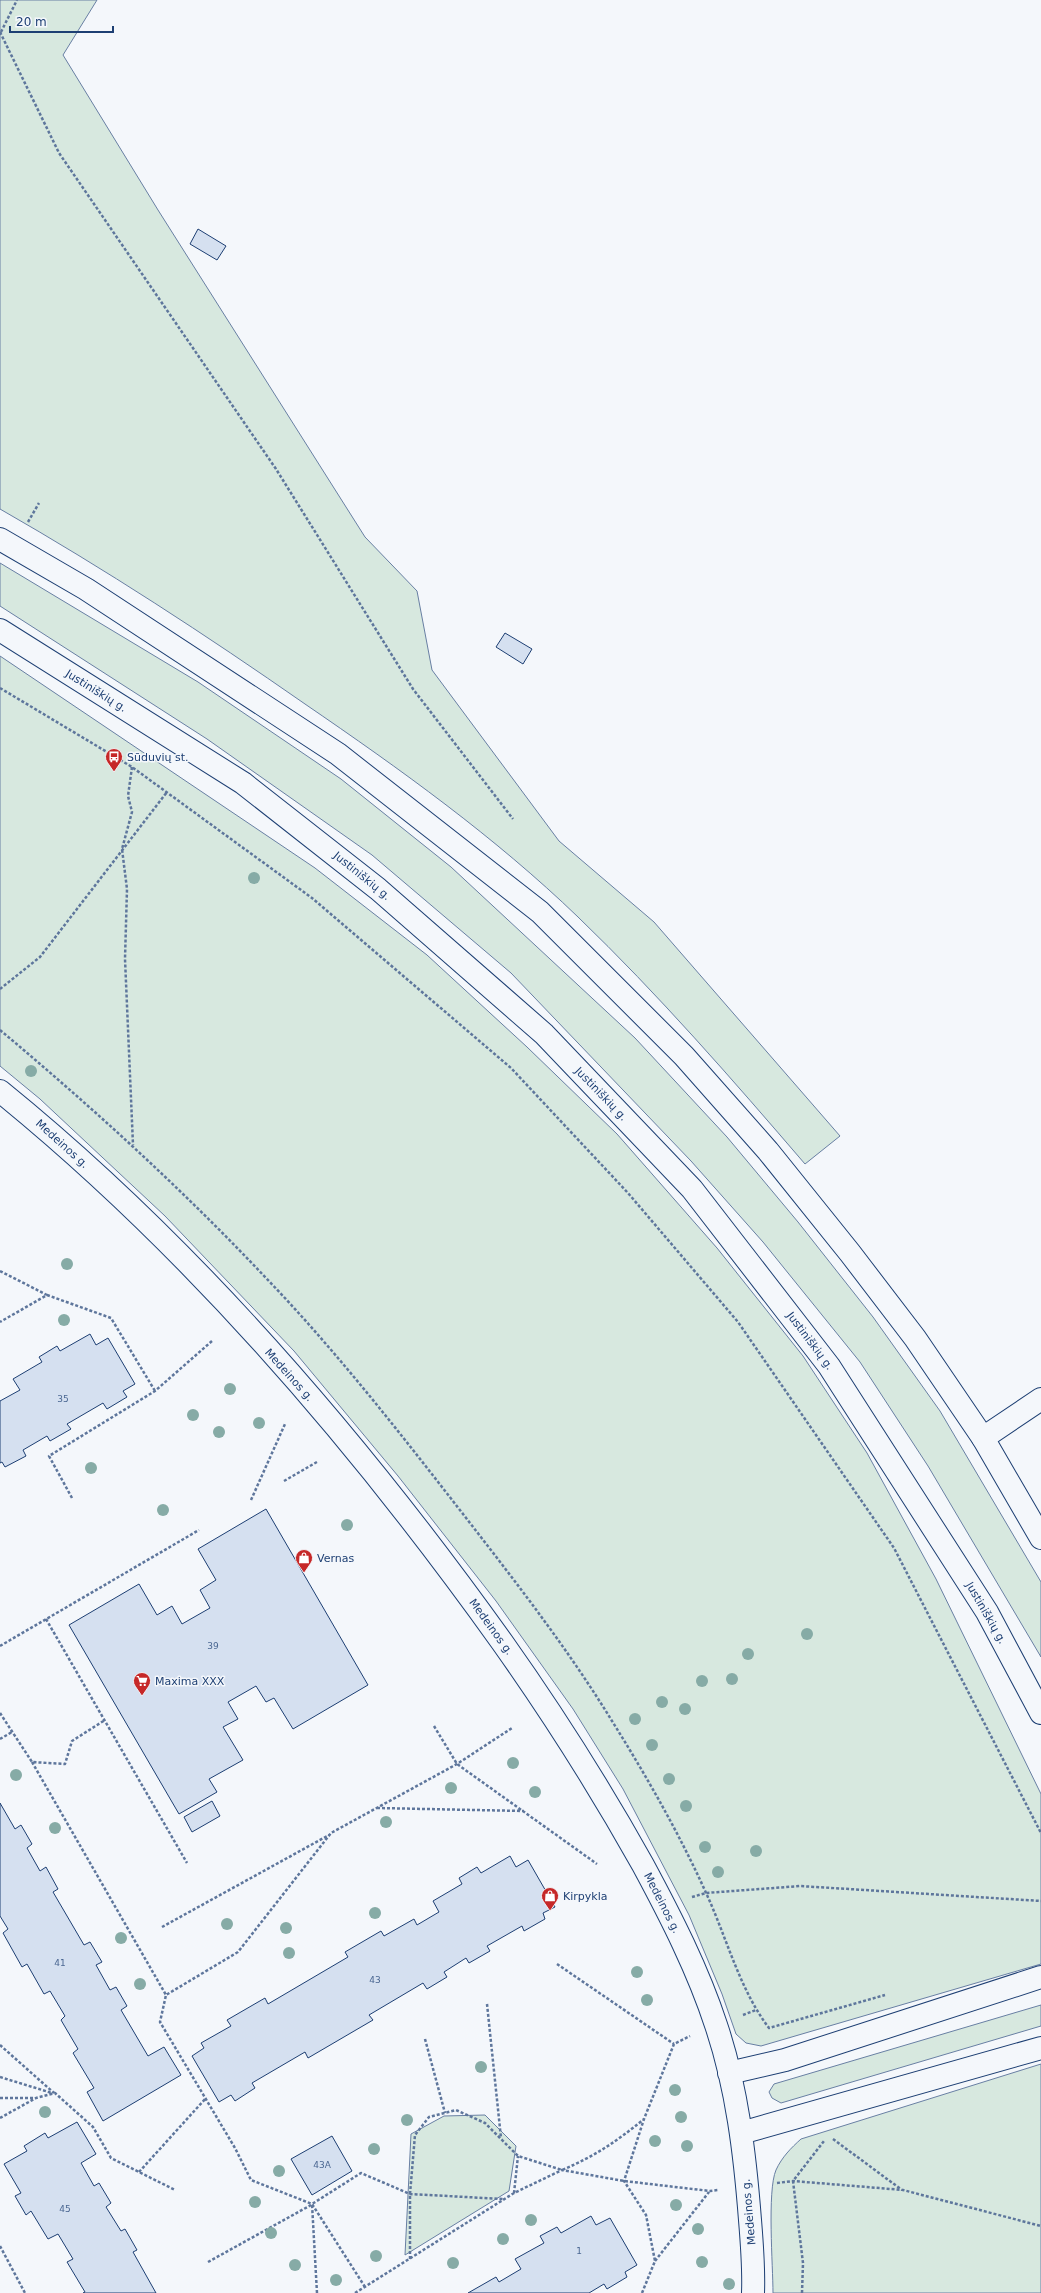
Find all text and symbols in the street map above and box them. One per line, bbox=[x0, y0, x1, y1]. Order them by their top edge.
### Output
scale bar bbox=[10, 8, 113, 34]
text: 20 m bbox=[16, 15, 47, 29]
street label: Justiniškių g. bbox=[62, 667, 129, 715]
bus stop icon: Sūduvių st. bbox=[104, 747, 124, 772]
place label: Sūduvių st. bbox=[127, 751, 188, 764]
street label: Justiniškių g. bbox=[330, 848, 393, 903]
street label: Justiniškių g. bbox=[572, 1064, 630, 1123]
street label: Medeinos g. bbox=[33, 1117, 91, 1171]
street label: Justiniškių g. bbox=[783, 1309, 836, 1373]
street label: Medeinos g. bbox=[262, 1346, 316, 1404]
house number: 35 bbox=[57, 1394, 69, 1404]
shop icon: Vernas bbox=[294, 1548, 314, 1573]
place label: Vernas bbox=[317, 1552, 354, 1565]
street label: Justiniškių g. bbox=[963, 1579, 1009, 1646]
street label: Medeinos g. bbox=[466, 1596, 516, 1658]
house number: 39 bbox=[207, 1641, 219, 1651]
supermarket icon: Maxima XXX bbox=[132, 1671, 152, 1696]
place label: Maxima XXX bbox=[155, 1675, 225, 1688]
street label: Medeinos g. bbox=[641, 1870, 683, 1936]
shop icon: Kirpykla bbox=[540, 1886, 560, 1911]
place label: Kirpykla bbox=[563, 1890, 607, 1903]
house number: 41 bbox=[54, 1958, 66, 1968]
house number: 43 bbox=[369, 1975, 381, 1985]
house number: 43A bbox=[313, 2160, 332, 2170]
street label: Medeinos g. bbox=[740, 2178, 758, 2246]
house number: 45 bbox=[59, 2204, 71, 2214]
house number: 1 bbox=[576, 2246, 582, 2256]

